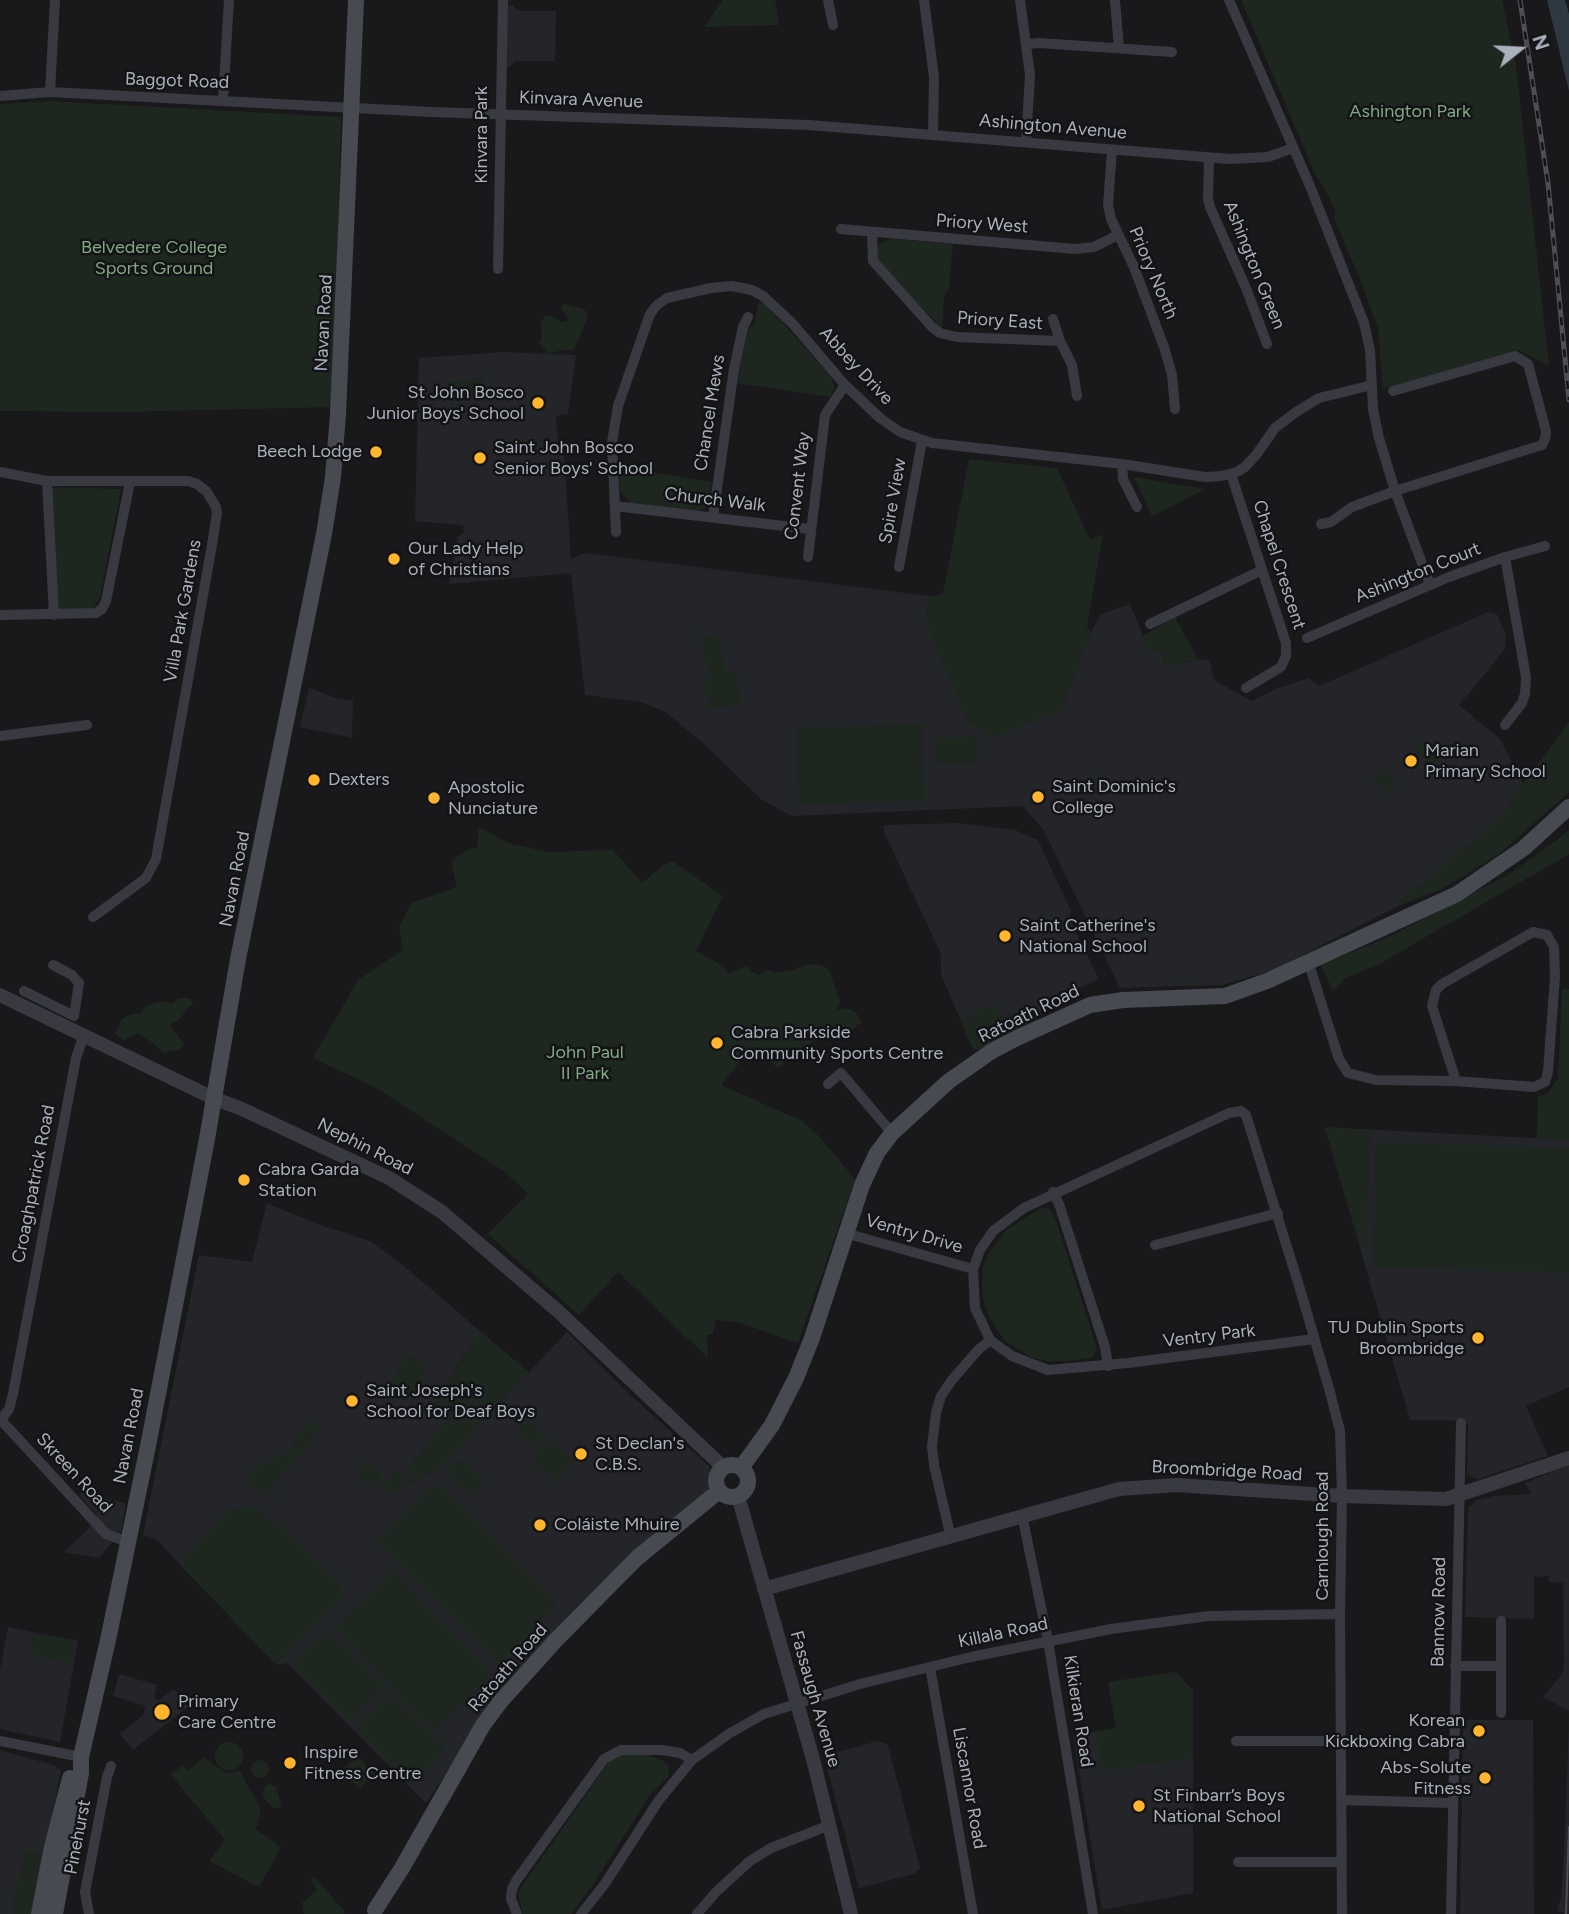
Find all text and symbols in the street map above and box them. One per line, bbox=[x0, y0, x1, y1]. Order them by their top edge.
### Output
north arrow bbox=[1485, 14, 1555, 84]
text: N bbox=[1527, 32, 1554, 53]
street label: Baggot Road bbox=[124, 68, 230, 94]
street label: Kinvara Park bbox=[471, 86, 493, 184]
street label: Kinvara Avenue bbox=[519, 87, 643, 113]
park label: Ashington Park bbox=[1349, 101, 1471, 123]
street label: Ashington Avenue bbox=[978, 110, 1128, 144]
street label: Ashington Green bbox=[1218, 198, 1290, 332]
street label: Priory West bbox=[935, 210, 1029, 238]
street label: Priory North bbox=[1124, 224, 1182, 322]
park label: Belvedere College Sports Ground bbox=[81, 237, 227, 280]
street label: Navan Road bbox=[311, 274, 337, 372]
street label: Priory East bbox=[956, 307, 1044, 335]
street label: Abbey Drive bbox=[815, 323, 897, 409]
street label: Chancel Mews bbox=[690, 353, 730, 473]
place label: St John Bosco Junior Boys' School bbox=[367, 382, 524, 424]
marker: St John Bosco Junior Boys' School bbox=[530, 395, 546, 411]
street label: Convent Way bbox=[781, 431, 815, 541]
place label: Saint John Bosco Senior Boys' School bbox=[494, 437, 653, 480]
place label: Beech Lodge bbox=[256, 441, 362, 463]
marker: Beech Lodge bbox=[368, 444, 384, 460]
marker: Saint John Bosco Senior Boys' School bbox=[472, 450, 488, 466]
street label: Spire View bbox=[875, 456, 911, 546]
street label: Church Walk bbox=[663, 483, 767, 517]
street label: Chapel Crescent bbox=[1248, 498, 1310, 632]
street label: Villa Park Gardens bbox=[160, 538, 206, 684]
place label: Our Lady Help of Christians bbox=[408, 538, 523, 580]
street label: Ashington Court bbox=[1352, 538, 1484, 608]
marker: Our Lady Help of Christians bbox=[386, 551, 402, 567]
place label: Marian Primary School bbox=[1425, 740, 1546, 782]
marker: Marian Primary School bbox=[1403, 753, 1419, 769]
place label: Dexters bbox=[328, 769, 390, 791]
marker: Dexters bbox=[306, 772, 322, 788]
place label: Saint Dominic's College bbox=[1052, 776, 1176, 818]
place label: Apostolic Nunciature bbox=[448, 777, 538, 820]
marker: Saint Dominic's College bbox=[1030, 789, 1046, 805]
marker: Apostolic Nunciature bbox=[426, 790, 442, 806]
street label: Navan Road bbox=[215, 829, 255, 929]
place label: Saint Catherine's National School bbox=[1019, 915, 1156, 958]
marker: Saint Catherine's National School bbox=[997, 928, 1013, 944]
street label: Ratoath Road bbox=[975, 980, 1083, 1048]
place label: Cabra Parkside Community Sports Centre bbox=[731, 1022, 943, 1064]
marker: Cabra Parkside Community Sports Centre bbox=[709, 1035, 725, 1051]
park label: John Paul II Park bbox=[546, 1042, 624, 1084]
street label: Croaghpatrick Road bbox=[8, 1103, 60, 1265]
street label: Nephin Road bbox=[314, 1114, 416, 1180]
place label: Cabra Garda Station bbox=[258, 1159, 359, 1202]
marker: Cabra Garda Station bbox=[236, 1172, 252, 1188]
street label: Ventry Drive bbox=[863, 1210, 965, 1258]
place label: TU Dublin Sports Broombridge bbox=[1328, 1317, 1464, 1360]
street label: Ventry Park bbox=[1162, 1320, 1256, 1352]
marker: TU Dublin Sports Broombridge bbox=[1470, 1330, 1486, 1346]
place label: Saint Joseph's School for Deaf Boys bbox=[366, 1380, 535, 1422]
street label: Navan Road bbox=[109, 1386, 149, 1486]
marker: Saint Joseph's School for Deaf Boys bbox=[344, 1393, 360, 1409]
street label: Skreen Road bbox=[32, 1429, 116, 1517]
place label: St Declan's C.B.S. bbox=[595, 1433, 684, 1476]
marker: St Declan's C.B.S. bbox=[573, 1446, 589, 1462]
street label: Broombridge Road bbox=[1151, 1456, 1303, 1486]
street label: Carnlough Road bbox=[1312, 1471, 1334, 1601]
place label: Coláiste Mhuire bbox=[554, 1514, 680, 1536]
marker: Coláiste Mhuire bbox=[532, 1517, 548, 1533]
street label: Bannow Road bbox=[1427, 1557, 1451, 1667]
street label: Killala Road bbox=[956, 1613, 1050, 1653]
street label: Ratoath Road bbox=[464, 1620, 552, 1716]
street label: Fassaugh Avenue bbox=[785, 1628, 845, 1770]
street label: Kilkieran Road bbox=[1058, 1653, 1098, 1769]
place label: Primary Care Centre bbox=[178, 1691, 276, 1734]
marker: Primary Care Centre bbox=[152, 1702, 172, 1722]
place label: Korean Kickboxing Cabra bbox=[1325, 1710, 1465, 1752]
marker: Korean Kickboxing Cabra bbox=[1471, 1723, 1487, 1739]
street label: Liscannor Road bbox=[948, 1725, 990, 1851]
place label: Inspire Fitness Centre bbox=[304, 1742, 421, 1784]
marker: Inspire Fitness Centre bbox=[282, 1755, 298, 1771]
place label: Abs-Solute Fitness bbox=[1380, 1757, 1471, 1800]
marker: Abs-Solute Fitness bbox=[1477, 1770, 1493, 1786]
place label: St Finbarr’s Boys National School bbox=[1153, 1785, 1285, 1828]
street label: Pinehurst bbox=[60, 1798, 96, 1876]
marker: St Finbarr’s Boys National School bbox=[1131, 1798, 1147, 1814]

